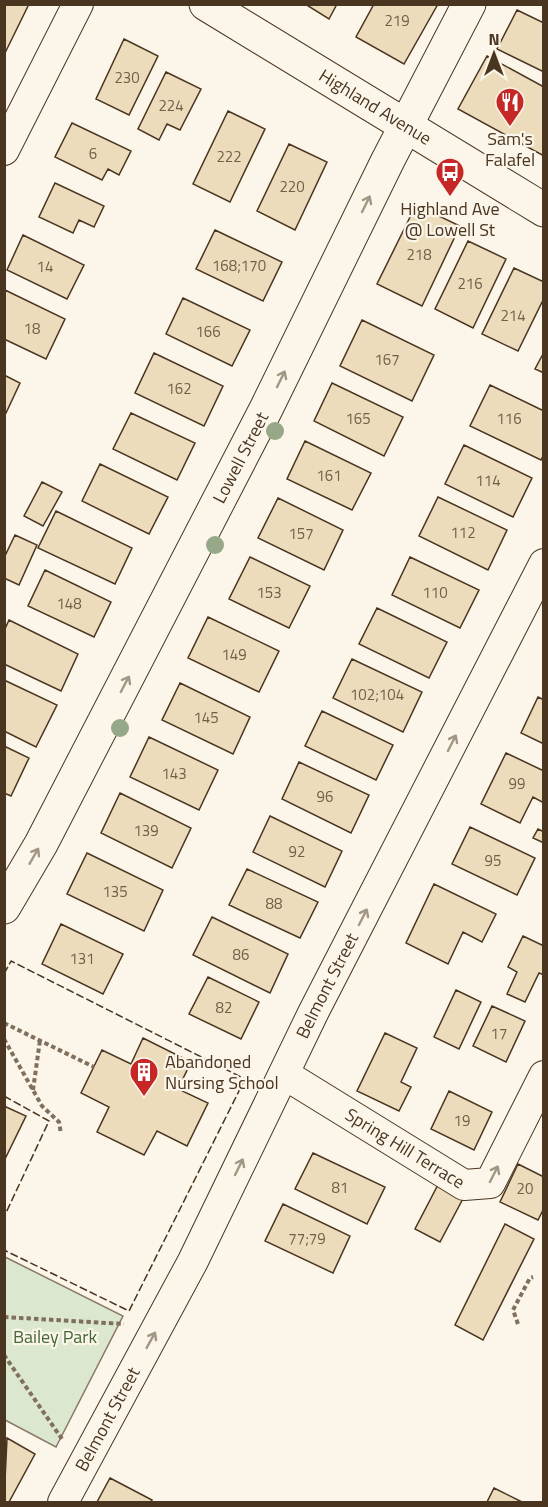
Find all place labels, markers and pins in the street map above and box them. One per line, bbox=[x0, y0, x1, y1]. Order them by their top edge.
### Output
restaurant icon: Sam's Falafel bbox=[494, 86, 526, 128]
place label: Sam's Falafel bbox=[485, 125, 535, 173]
bus stop icon: Highland Ave @ Lowell St bbox=[434, 156, 466, 198]
place label: Highland Ave @ Lowell St bbox=[400, 195, 500, 243]
place label: Abandoned Nursing School bbox=[165, 1048, 279, 1096]
building icon: Abandoned Nursing School bbox=[128, 1056, 160, 1098]

